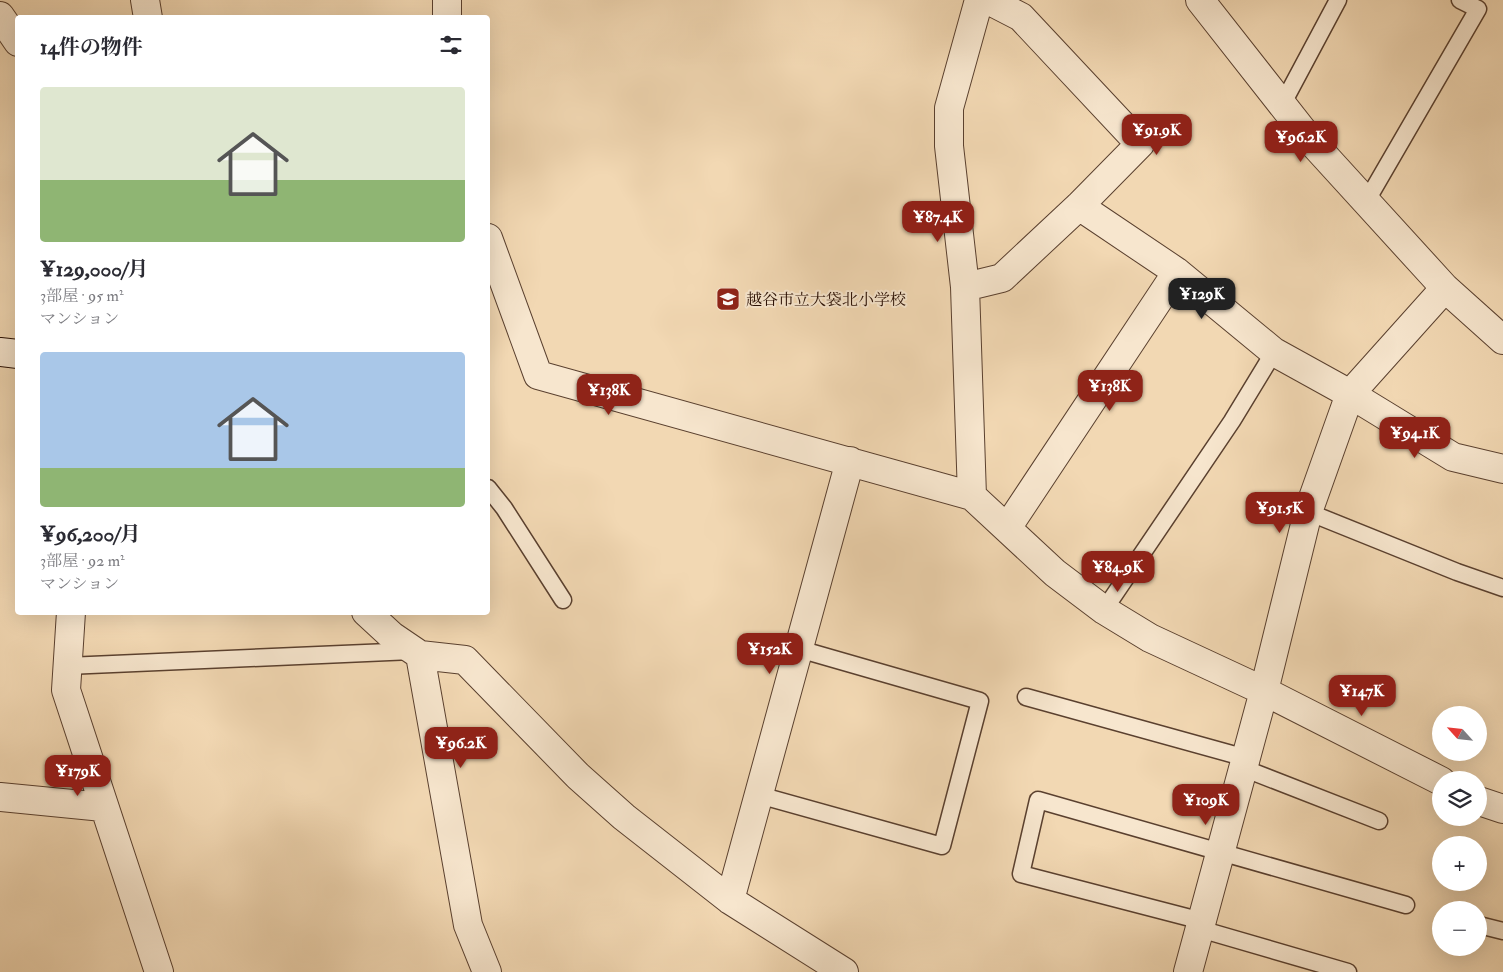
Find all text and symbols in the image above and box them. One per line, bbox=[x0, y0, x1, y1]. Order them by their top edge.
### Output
icon: filters bbox=[437, 31, 465, 59]
text: 14件の物件 bbox=[40, 34, 143, 61]
pin: ¥91.9K bbox=[1116, 114, 1198, 156]
icon: home bbox=[208, 119, 298, 209]
text: ¥91.9K bbox=[1133, 120, 1181, 140]
pin: ¥96.2K bbox=[1260, 120, 1342, 163]
text: ¥96.2K bbox=[1276, 127, 1326, 147]
pin: ¥87.4K bbox=[897, 200, 979, 243]
text: ¥87.4K bbox=[913, 207, 963, 227]
text: ¥129,000/月 bbox=[40, 256, 148, 283]
pin: ¥129K bbox=[1167, 278, 1237, 320]
text: ¥129K bbox=[1179, 284, 1225, 304]
text: 3部屋 · 95 m² bbox=[40, 286, 124, 306]
school or university icon: 越谷市立大袋北小学校 bbox=[715, 286, 741, 312]
place label: 越谷市立大袋北小学校 bbox=[746, 290, 906, 310]
text: マンション bbox=[40, 309, 119, 329]
pin: ¥138K bbox=[1075, 370, 1145, 412]
pin: ¥138K bbox=[574, 374, 644, 416]
text: ¥138K bbox=[1089, 376, 1131, 396]
text: ¥138K bbox=[588, 380, 630, 400]
icon: home bbox=[208, 384, 298, 474]
pin: ¥94.1K bbox=[1374, 416, 1456, 459]
text: ¥94.1K bbox=[1390, 423, 1440, 443]
pin: ¥91.5K bbox=[1239, 492, 1321, 534]
text: ¥91.5K bbox=[1257, 498, 1303, 518]
text: ¥96,200/月 bbox=[40, 521, 141, 548]
pin: ¥84.9K bbox=[1077, 550, 1159, 593]
text: 3部屋 · 92 m² bbox=[40, 551, 125, 571]
text: ¥84.9K bbox=[1093, 557, 1143, 577]
text: マンション bbox=[40, 574, 119, 594]
pin: ¥152K bbox=[735, 632, 805, 675]
text: ¥152K bbox=[748, 639, 792, 659]
pin: ¥147K bbox=[1327, 674, 1397, 717]
text: ¥147K bbox=[1340, 681, 1384, 701]
north arrow bbox=[1432, 706, 1488, 761]
map controls bbox=[1432, 706, 1487, 956]
pin: ¥96.2K bbox=[420, 726, 502, 769]
text: ¥96.2K bbox=[436, 733, 486, 753]
pin: ¥179K bbox=[43, 754, 113, 797]
text: ¥179K bbox=[56, 761, 100, 781]
button: layers bbox=[1432, 771, 1487, 826]
pin: ¥109K bbox=[1171, 784, 1241, 826]
text: ¥109K bbox=[1183, 790, 1229, 810]
button: + bbox=[1432, 836, 1487, 891]
button: − bbox=[1432, 901, 1487, 956]

